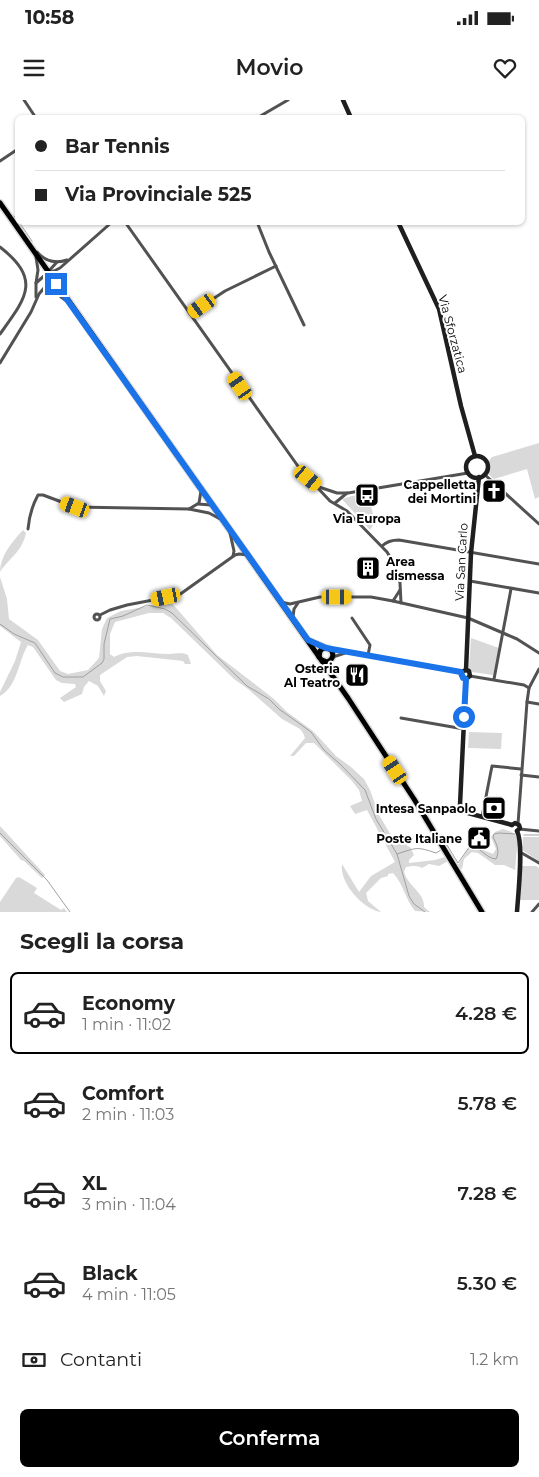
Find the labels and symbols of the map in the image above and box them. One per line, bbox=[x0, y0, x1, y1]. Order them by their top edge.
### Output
route end bbox=[45, 273, 67, 295]
car bbox=[185, 291, 218, 321]
street label: Via Sforzatica bbox=[435, 293, 471, 375]
car bbox=[225, 369, 254, 403]
car bbox=[291, 463, 324, 493]
place label: Cappelletta dei Mortini bbox=[404, 477, 476, 506]
church icon: Cappelletta dei Mortini bbox=[481, 478, 507, 504]
bus stop icon: Via Europa bbox=[354, 482, 380, 508]
car bbox=[58, 495, 91, 519]
place label: Via Europa bbox=[332, 511, 401, 526]
street label: Via San Carlo bbox=[451, 523, 471, 601]
place label: Area dismessa bbox=[385, 554, 445, 583]
building icon: Area dismessa bbox=[355, 555, 381, 581]
car bbox=[149, 587, 182, 607]
car bbox=[322, 590, 352, 605]
place label: Osteria Al Teatro bbox=[283, 661, 340, 690]
restaurant icon: Osteria Al Teatro bbox=[344, 662, 370, 688]
route start bbox=[453, 706, 475, 728]
car bbox=[380, 753, 409, 787]
bank icon: Intesa Sanpaolo bbox=[481, 795, 507, 821]
place label: Intesa Sanpaolo bbox=[376, 801, 476, 816]
public building icon: Poste Italiane bbox=[466, 825, 492, 851]
place label: Poste Italiane bbox=[376, 831, 462, 846]

